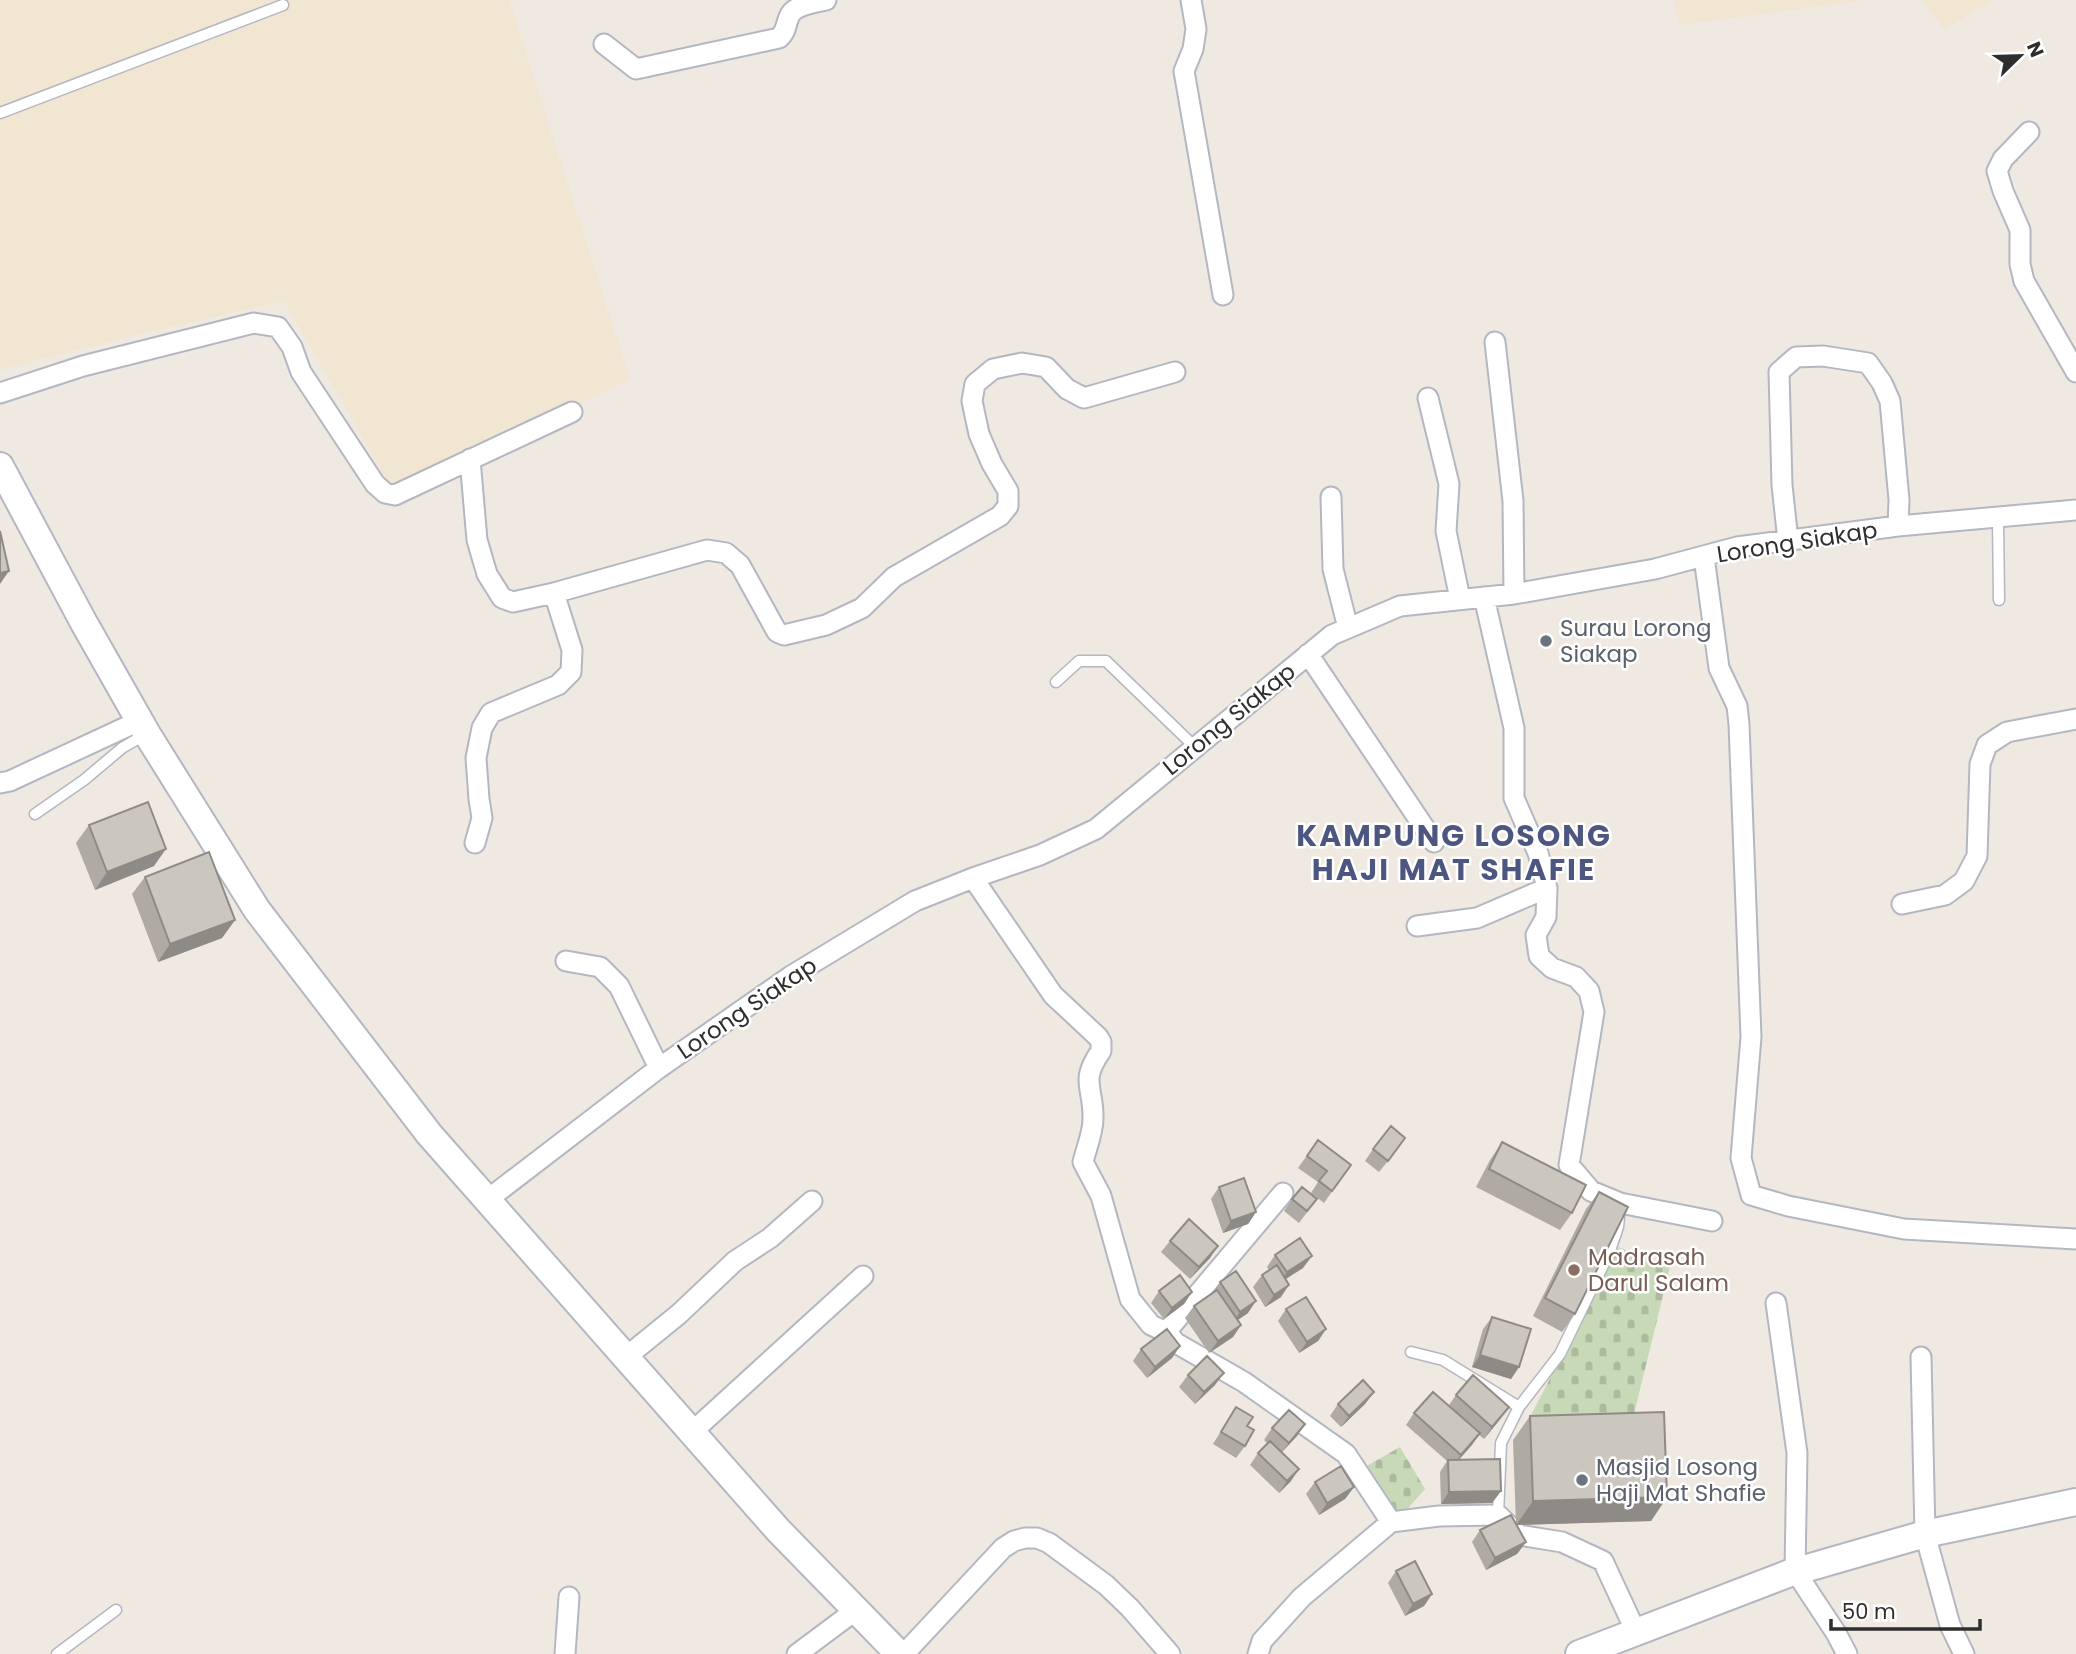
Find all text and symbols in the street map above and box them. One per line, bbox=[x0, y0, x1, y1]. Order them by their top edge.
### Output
north arrow bbox=[1985, 21, 2055, 91]
text: N bbox=[2020, 38, 2050, 61]
street label: Lorong Siakap bbox=[1714, 514, 1880, 570]
place label: Surau Lorong Siakap bbox=[1560, 612, 1711, 670]
marker: Surau Lorong Siakap bbox=[1538, 633, 1554, 649]
street label: Lorong Siakap bbox=[1156, 656, 1302, 782]
district label: KAMPUNG LOSONG HAJI MAT SHAFIE bbox=[1296, 814, 1612, 891]
street label: Lorong Siakap bbox=[671, 949, 823, 1067]
place label: Madrasah Darul Salam bbox=[1588, 1241, 1729, 1299]
marker: Madrasah Darul Salam bbox=[1566, 1262, 1582, 1278]
place label: Masjid Losong Haji Mat Shafie bbox=[1596, 1451, 1766, 1509]
marker: Masjid Losong Haji Mat Shafie bbox=[1574, 1472, 1590, 1488]
scale bar bbox=[1831, 1588, 1980, 1632]
text: 50 m bbox=[1842, 1597, 1896, 1626]

